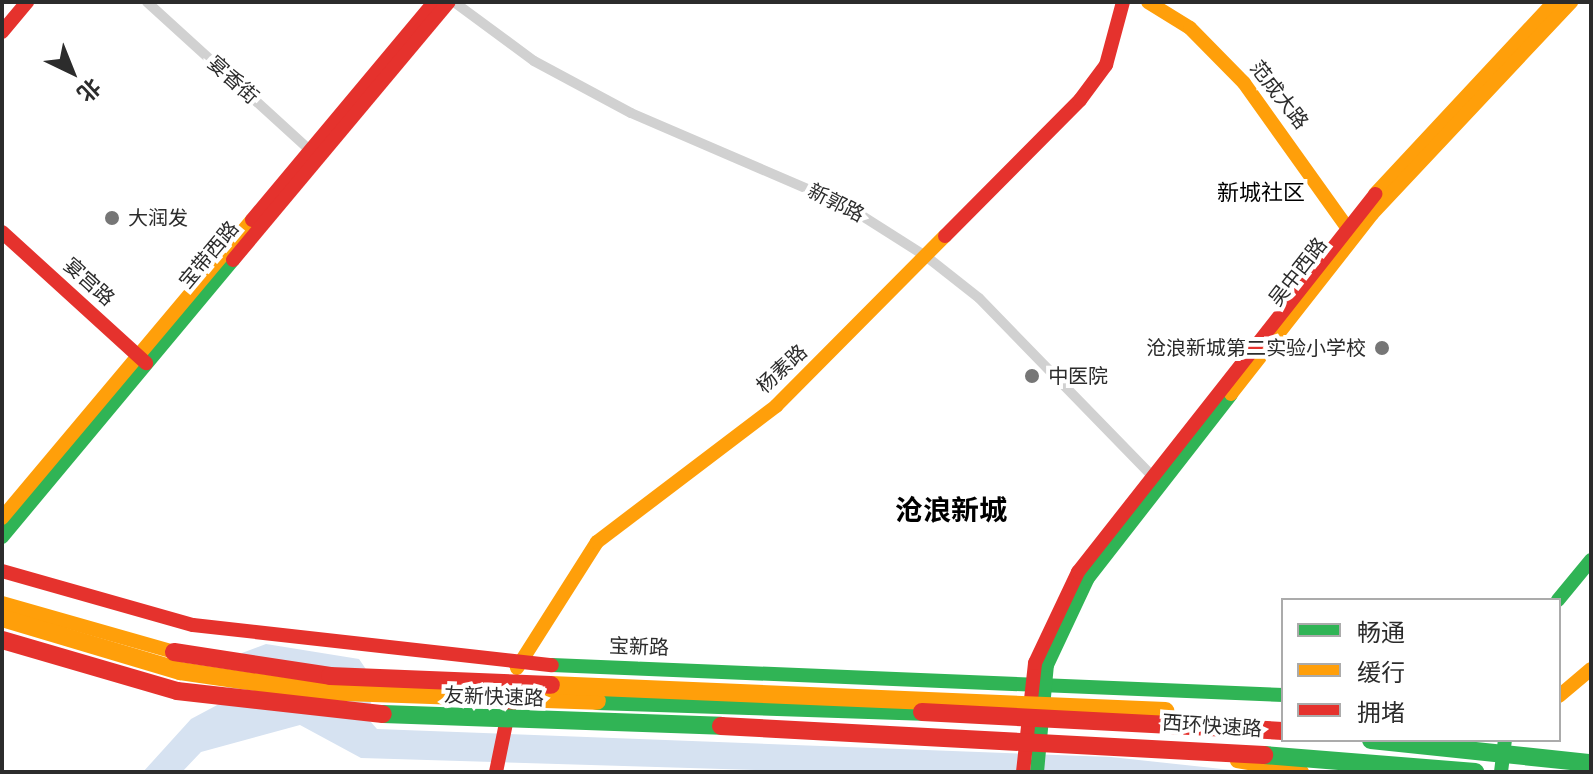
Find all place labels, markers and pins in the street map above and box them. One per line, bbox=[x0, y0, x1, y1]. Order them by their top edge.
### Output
place label: 大润发 bbox=[128, 206, 188, 230]
marker: 大润发 bbox=[103, 209, 121, 227]
place label: 沧浪新城第二实验小学校 bbox=[1146, 336, 1366, 360]
marker: 沧浪新城第二实验小学校 bbox=[1373, 339, 1391, 357]
place label: 中医院 bbox=[1048, 364, 1108, 388]
marker: 中医院 bbox=[1023, 367, 1041, 385]

